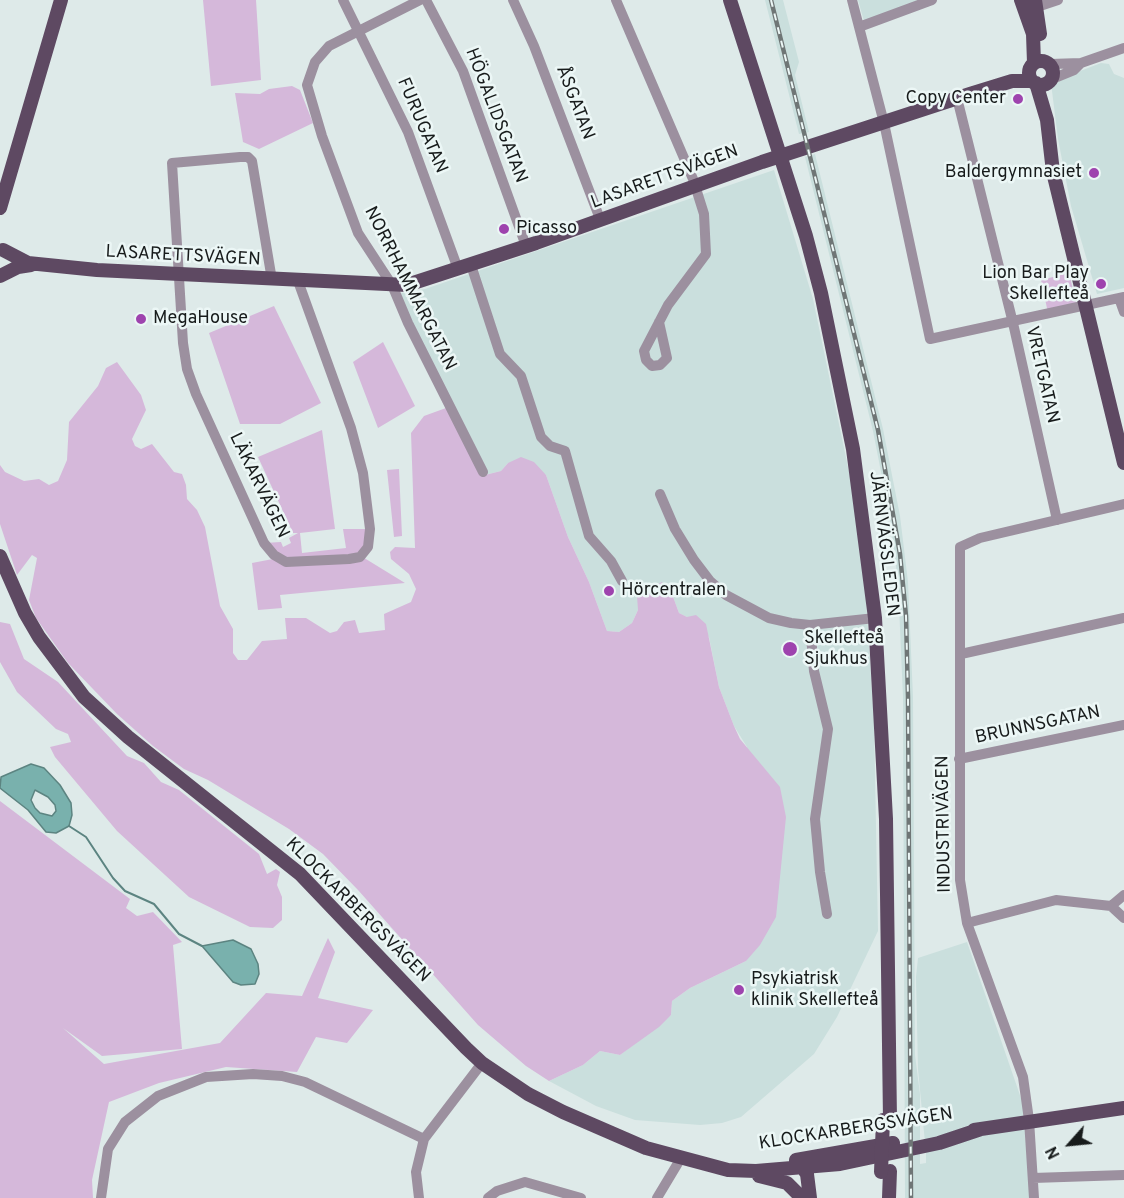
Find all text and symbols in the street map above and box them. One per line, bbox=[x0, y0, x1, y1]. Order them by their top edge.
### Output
street label: HÖGALIDSGATAN bbox=[459, 45, 531, 187]
street label: ÅSGATAN bbox=[550, 63, 598, 143]
street label: FURUGATAN bbox=[391, 75, 451, 177]
place label: Copy Center bbox=[906, 88, 1006, 110]
marker: Copy Center bbox=[1011, 92, 1025, 106]
street label: LASARETTSVÄGEN bbox=[588, 141, 742, 215]
place label: Baldergymnasiet bbox=[945, 162, 1082, 184]
marker: Baldergymnasiet bbox=[1087, 166, 1101, 180]
street label: NORRHAMMARGATAN bbox=[358, 203, 460, 375]
place label: Picasso bbox=[516, 218, 577, 240]
marker: Picasso bbox=[497, 222, 511, 236]
street label: LASARETTSVÄGEN bbox=[105, 242, 261, 272]
place label: Lion Bar Play Skellefteå bbox=[982, 263, 1089, 306]
marker: Lion Bar Play Skellefteå bbox=[1094, 277, 1108, 291]
place label: MegaHouse bbox=[153, 308, 248, 330]
marker: MegaHouse bbox=[134, 312, 148, 326]
street label: VRETGATAN bbox=[1019, 324, 1063, 426]
street label: LÄKARVÄGEN bbox=[223, 430, 293, 542]
street label: JÄRNVÄGSLEDEN bbox=[863, 470, 903, 618]
place label: Hörcentralen bbox=[621, 580, 726, 602]
marker: Hörcentralen bbox=[602, 584, 616, 598]
place label: Skellefteå Sjukhus bbox=[804, 628, 884, 670]
marker: Skellefteå Sjukhus bbox=[781, 640, 799, 658]
street label: BRUNNSGATAN bbox=[973, 702, 1103, 750]
street label: INDUSTRIVÄGEN bbox=[933, 755, 957, 893]
street label: KLOCKARBERGSVÄGEN bbox=[280, 834, 434, 988]
place label: Psykiatrisk klinik Skellefteå bbox=[751, 969, 878, 1012]
marker: Psykiatrisk klinik Skellefteå bbox=[732, 983, 746, 997]
street label: KLOCKARBERGSVÄGEN bbox=[758, 1104, 954, 1156]
north arrow bbox=[1040, 1114, 1100, 1174]
text: N bbox=[1042, 1143, 1065, 1162]

